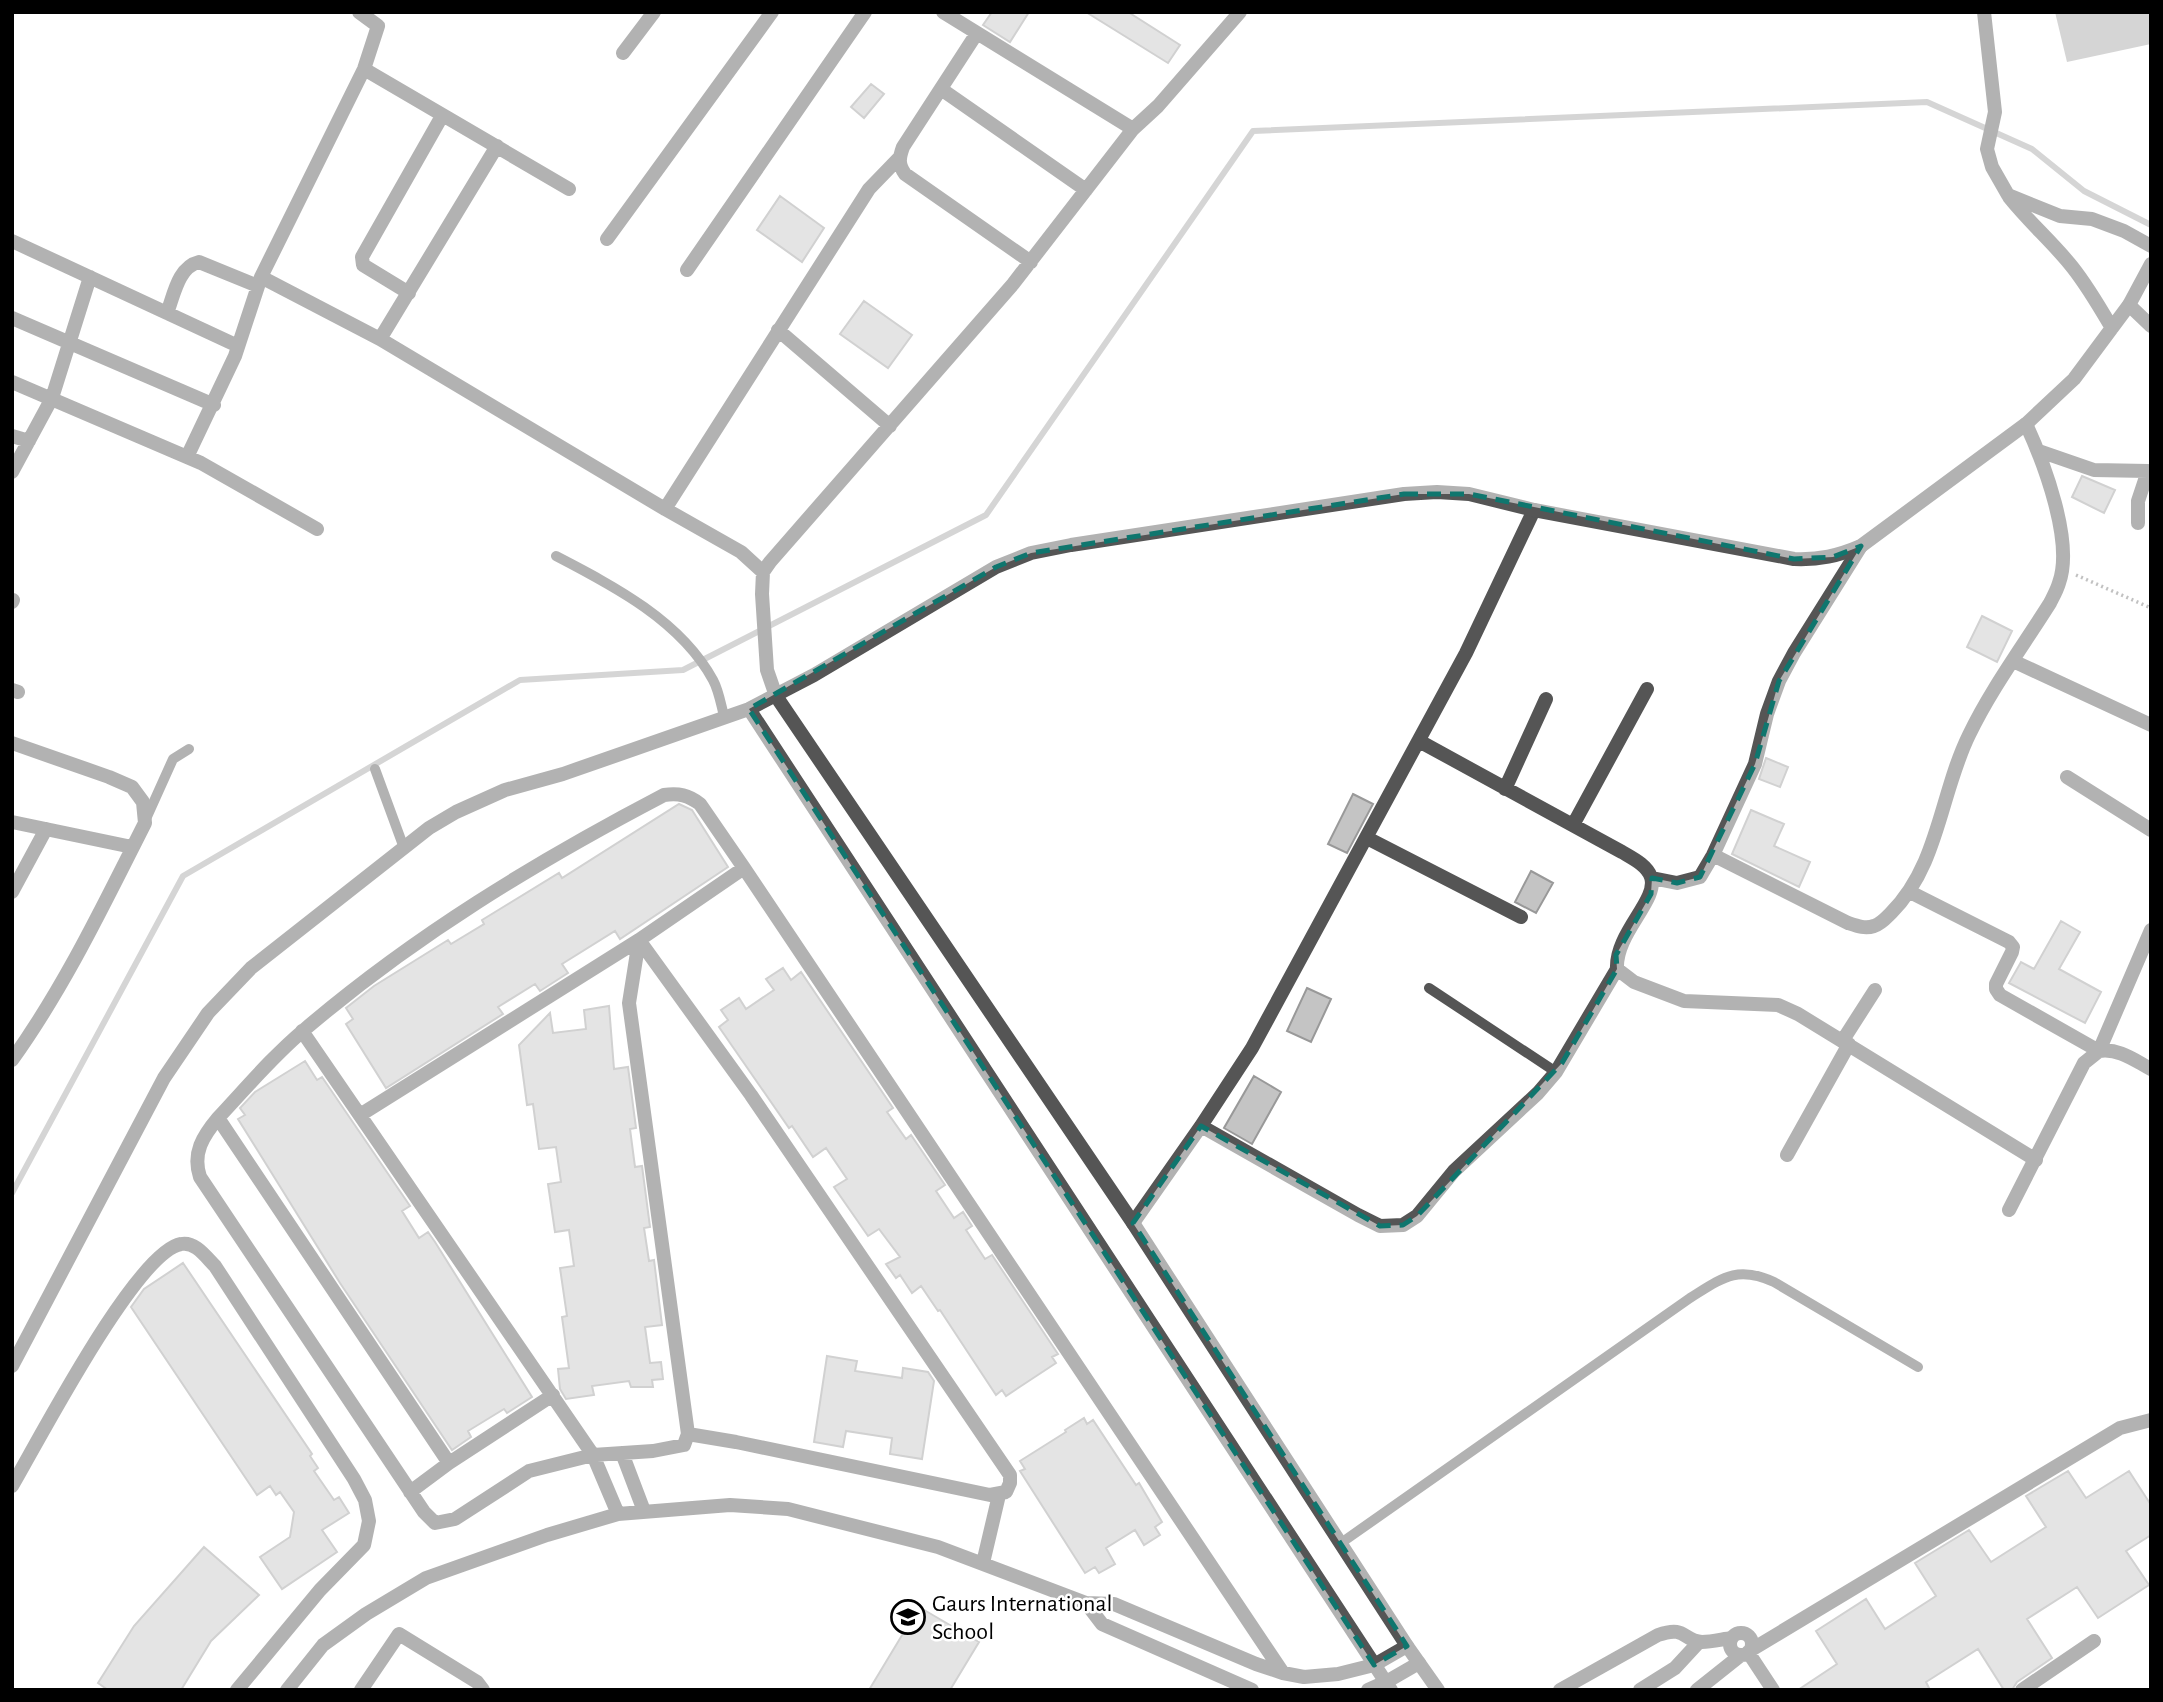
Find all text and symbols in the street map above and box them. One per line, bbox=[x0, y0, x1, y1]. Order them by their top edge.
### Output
place label: Gaurs International School bbox=[932, 1592, 1112, 1644]
school or university icon: Gaurs International School bbox=[889, 1598, 927, 1636]

